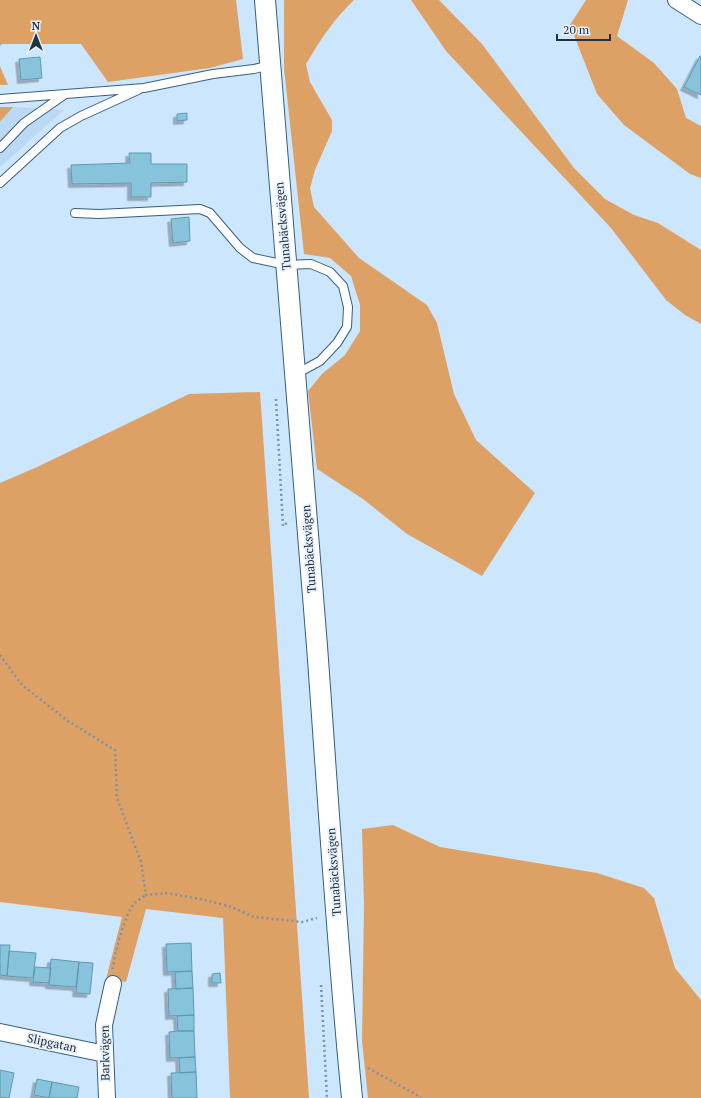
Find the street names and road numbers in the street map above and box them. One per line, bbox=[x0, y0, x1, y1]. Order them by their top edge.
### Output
street label: Tunabäcksvägen bbox=[271, 181, 294, 271]
street label: Tunabäcksvägen bbox=[298, 504, 319, 594]
street label: Tunabäcksvägen bbox=[323, 827, 344, 917]
street label: Barkvägen bbox=[97, 1025, 112, 1081]
street label: Slipgatan bbox=[26, 1030, 78, 1055]

